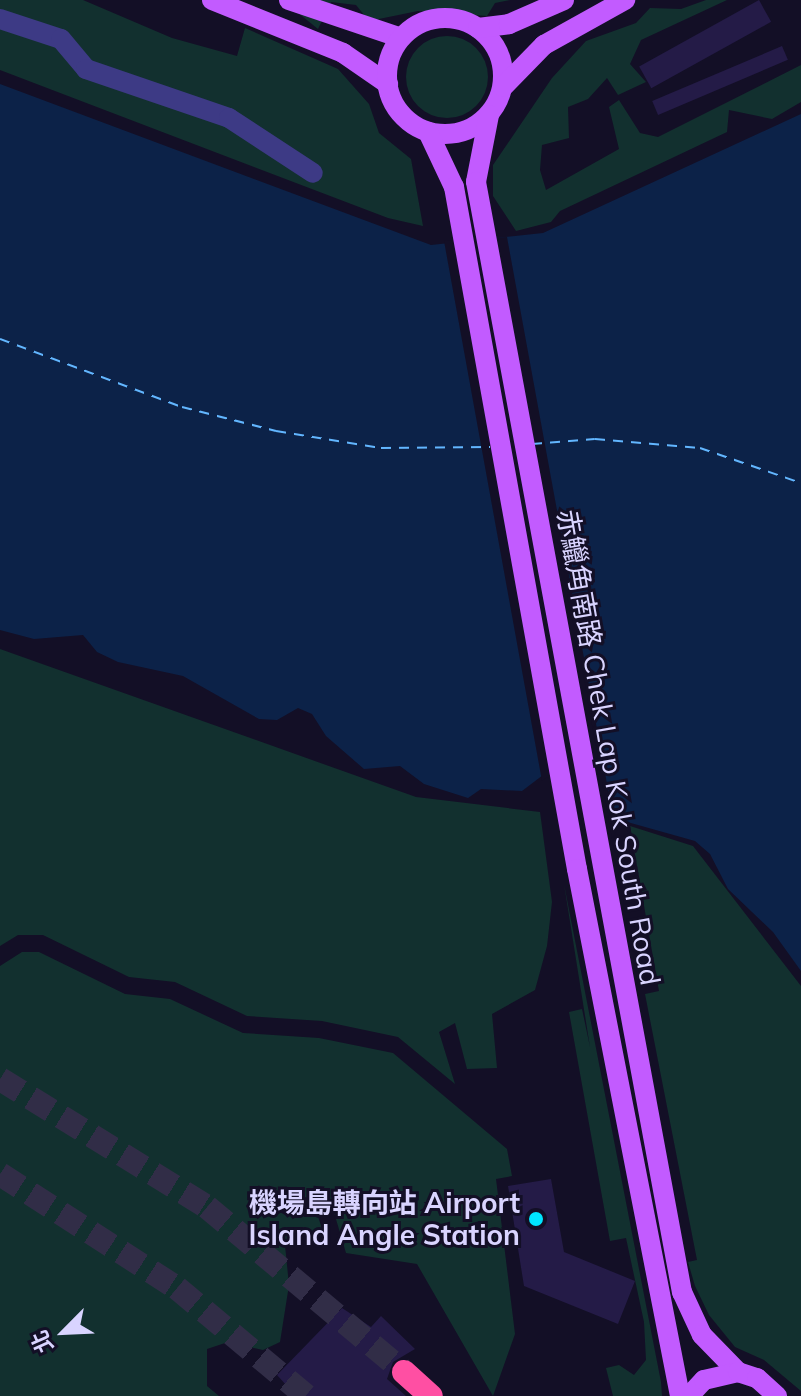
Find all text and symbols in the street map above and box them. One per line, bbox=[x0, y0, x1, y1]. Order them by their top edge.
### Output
street label: 赤鱲角南路 Chek Lap Kok South Road bbox=[551, 506, 667, 988]
place label: 機場島轉向站 Airport Island Angle Station bbox=[249, 1186, 520, 1252]
marker: 機場島轉向站 Airport Island Angle Station bbox=[527, 1210, 545, 1228]
north arrow bbox=[24, 1292, 104, 1372]
text: 北 bbox=[25, 1326, 59, 1358]

